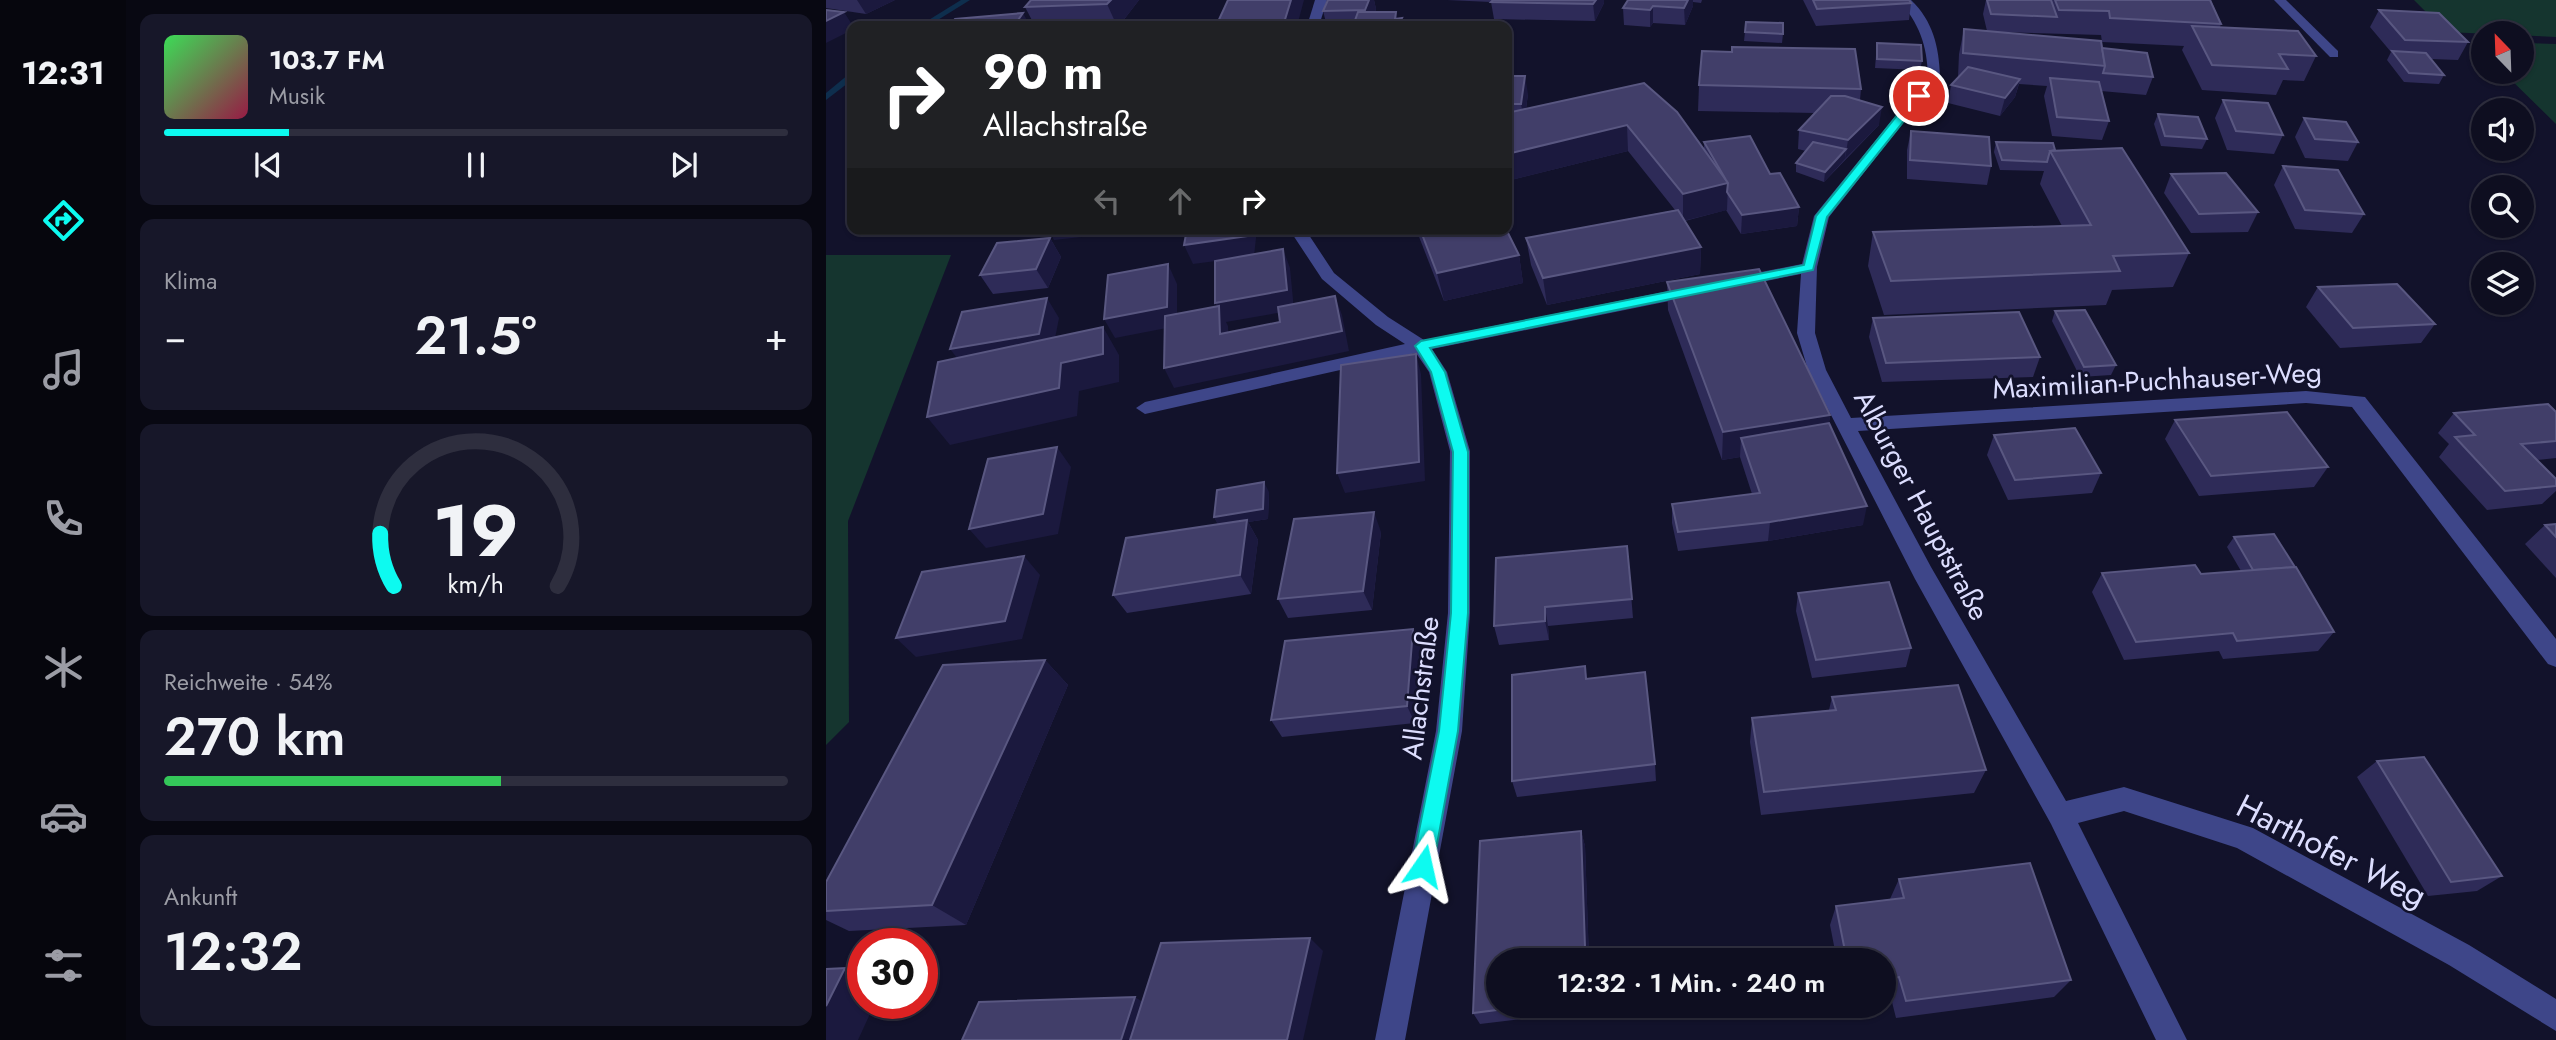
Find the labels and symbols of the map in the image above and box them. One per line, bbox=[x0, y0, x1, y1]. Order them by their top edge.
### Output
north arrow bbox=[2471, 21, 2534, 84]
pin bbox=[1889, 66, 1949, 126]
street label: Maximilian-Puchhauser-Weg bbox=[1991, 351, 2323, 410]
street label: Alburger Hauptstraße bbox=[1844, 383, 2000, 628]
street label: Allachstraße bbox=[1391, 614, 1450, 762]
street label: Harthofer Weg bbox=[2229, 782, 2435, 918]
position arrow bbox=[1386, 829, 1460, 903]
speed limit sign: 30 bbox=[847, 928, 938, 1019]

